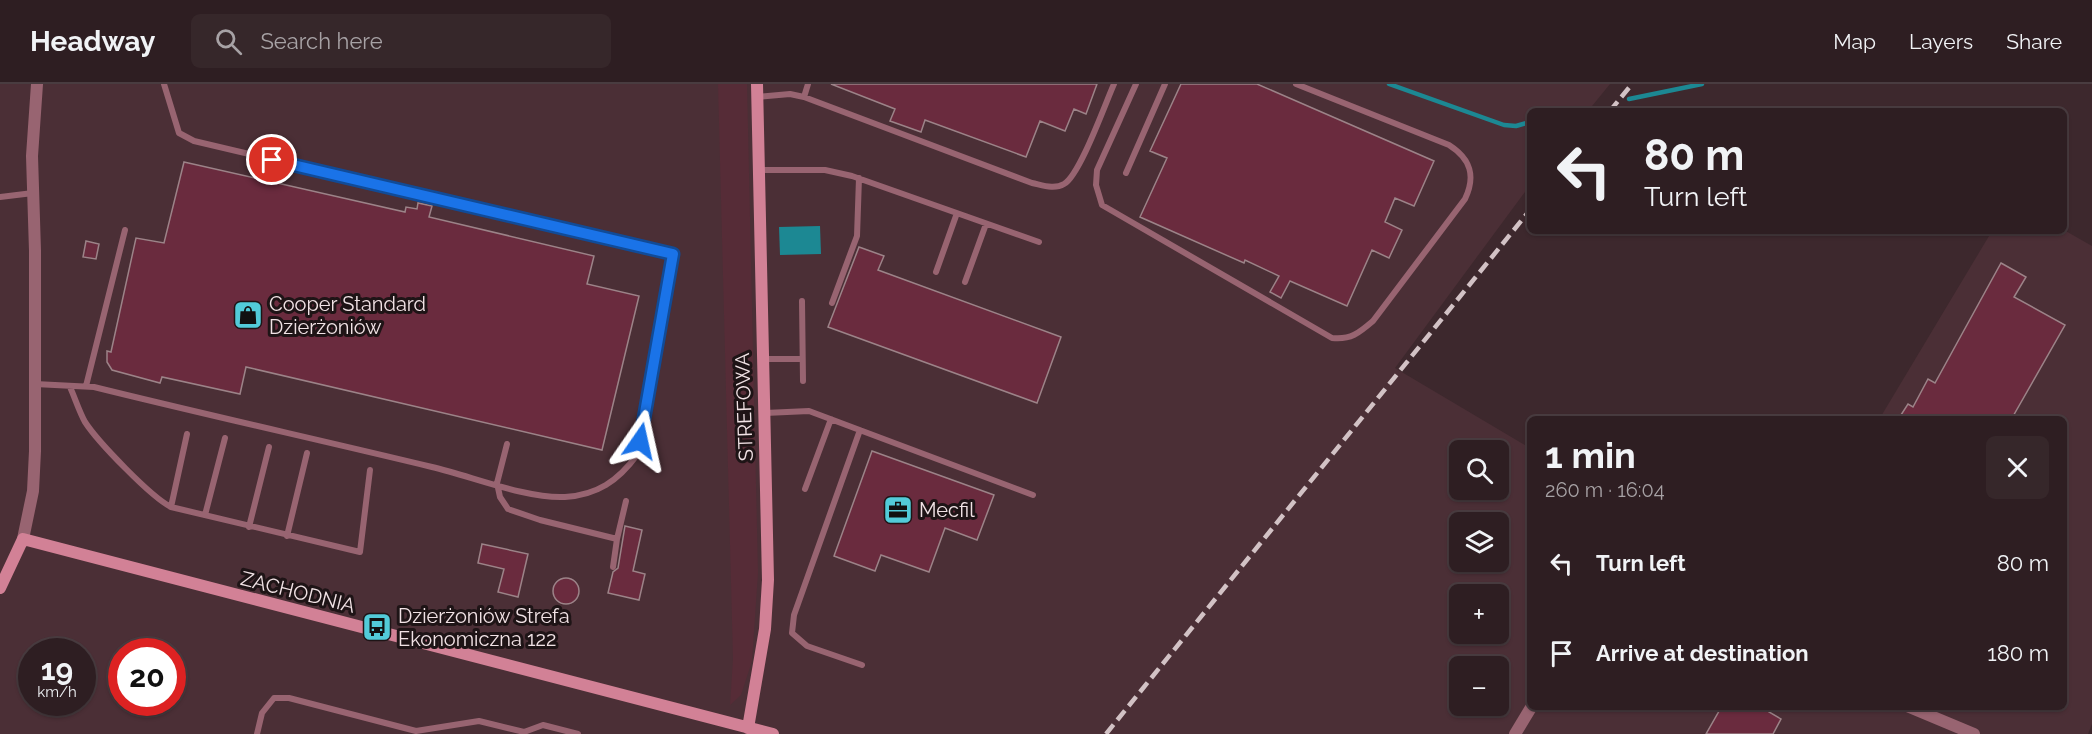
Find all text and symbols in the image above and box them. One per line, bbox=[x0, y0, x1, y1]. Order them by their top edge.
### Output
search box bbox=[191, 14, 611, 68]
text: Headway bbox=[30, 25, 155, 58]
icon: search bbox=[212, 25, 245, 58]
text: Search here bbox=[260, 28, 383, 54]
text: Map bbox=[1833, 29, 1876, 54]
text: Layers bbox=[1909, 29, 1973, 54]
text: Share bbox=[2006, 29, 2062, 54]
text: 80 m bbox=[1644, 131, 1744, 180]
icon: left bbox=[1545, 132, 1623, 210]
pin bbox=[246, 134, 297, 185]
icon: arrive bbox=[255, 143, 288, 176]
text: Turn left bbox=[1644, 181, 1747, 212]
place label: Cooper Standard Dzierżoniów bbox=[269, 292, 426, 339]
shop icon: Cooper Standard Dzierżoniów bbox=[232, 299, 264, 331]
street label: STREFOWA bbox=[730, 352, 758, 462]
position arrow bbox=[608, 409, 672, 473]
text: 1 min bbox=[1545, 434, 1636, 476]
button: close bbox=[1986, 436, 2049, 499]
map controls bbox=[1449, 440, 1509, 716]
button: search bbox=[1449, 440, 1509, 500]
text: 260 m · 16:04 bbox=[1545, 478, 1665, 502]
office icon: Mecfil bbox=[882, 494, 914, 526]
place label: Mecfil bbox=[919, 498, 975, 522]
button: layers bbox=[1449, 512, 1509, 572]
icon: left bbox=[1545, 547, 1578, 580]
text: Turn left bbox=[1596, 550, 1686, 576]
text: 80 m bbox=[1997, 550, 2049, 576]
street label: ZACHODNIA bbox=[238, 566, 358, 618]
button: + bbox=[1449, 584, 1509, 644]
place label: Dzierżoniów Strefa Ekonomiczna 122 bbox=[398, 604, 570, 651]
bus stop icon: Dzierżoniów Strefa Ekonomiczna 122 bbox=[361, 611, 393, 643]
icon: arrive bbox=[1545, 637, 1578, 670]
speed limit sign: 20 bbox=[108, 638, 186, 716]
text: Arrive at destination bbox=[1596, 640, 1809, 666]
text: 180 m bbox=[1987, 640, 2049, 666]
text: 19 bbox=[41, 652, 73, 687]
button: − bbox=[1449, 656, 1509, 716]
text: km/h bbox=[37, 683, 77, 701]

